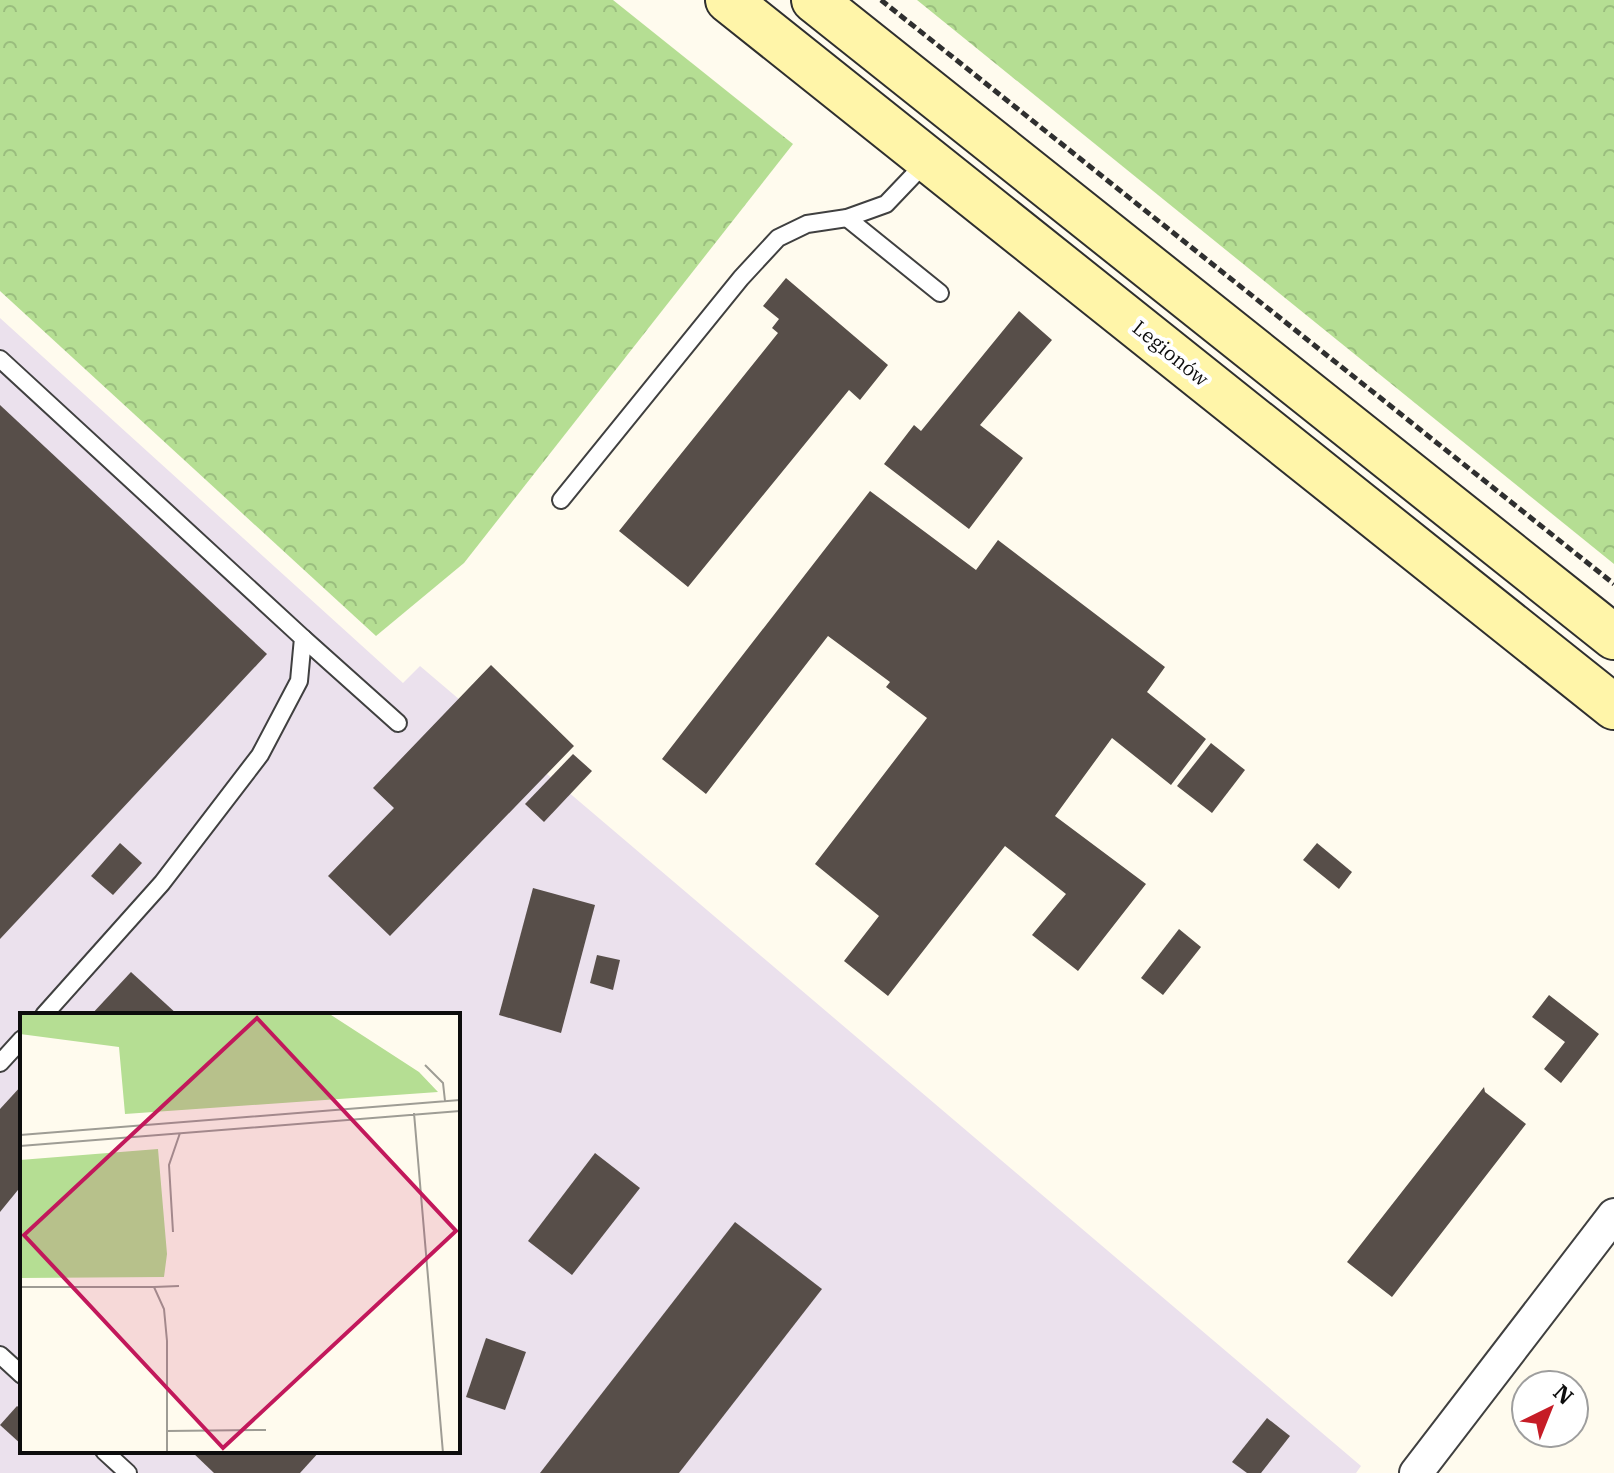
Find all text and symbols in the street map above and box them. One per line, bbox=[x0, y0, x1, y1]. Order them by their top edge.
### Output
street label: Legionów bbox=[1127, 314, 1215, 392]
inset map bbox=[20, 1013, 460, 1453]
north arrow bbox=[1510, 1369, 1590, 1449]
text: N bbox=[1548, 1377, 1580, 1411]

